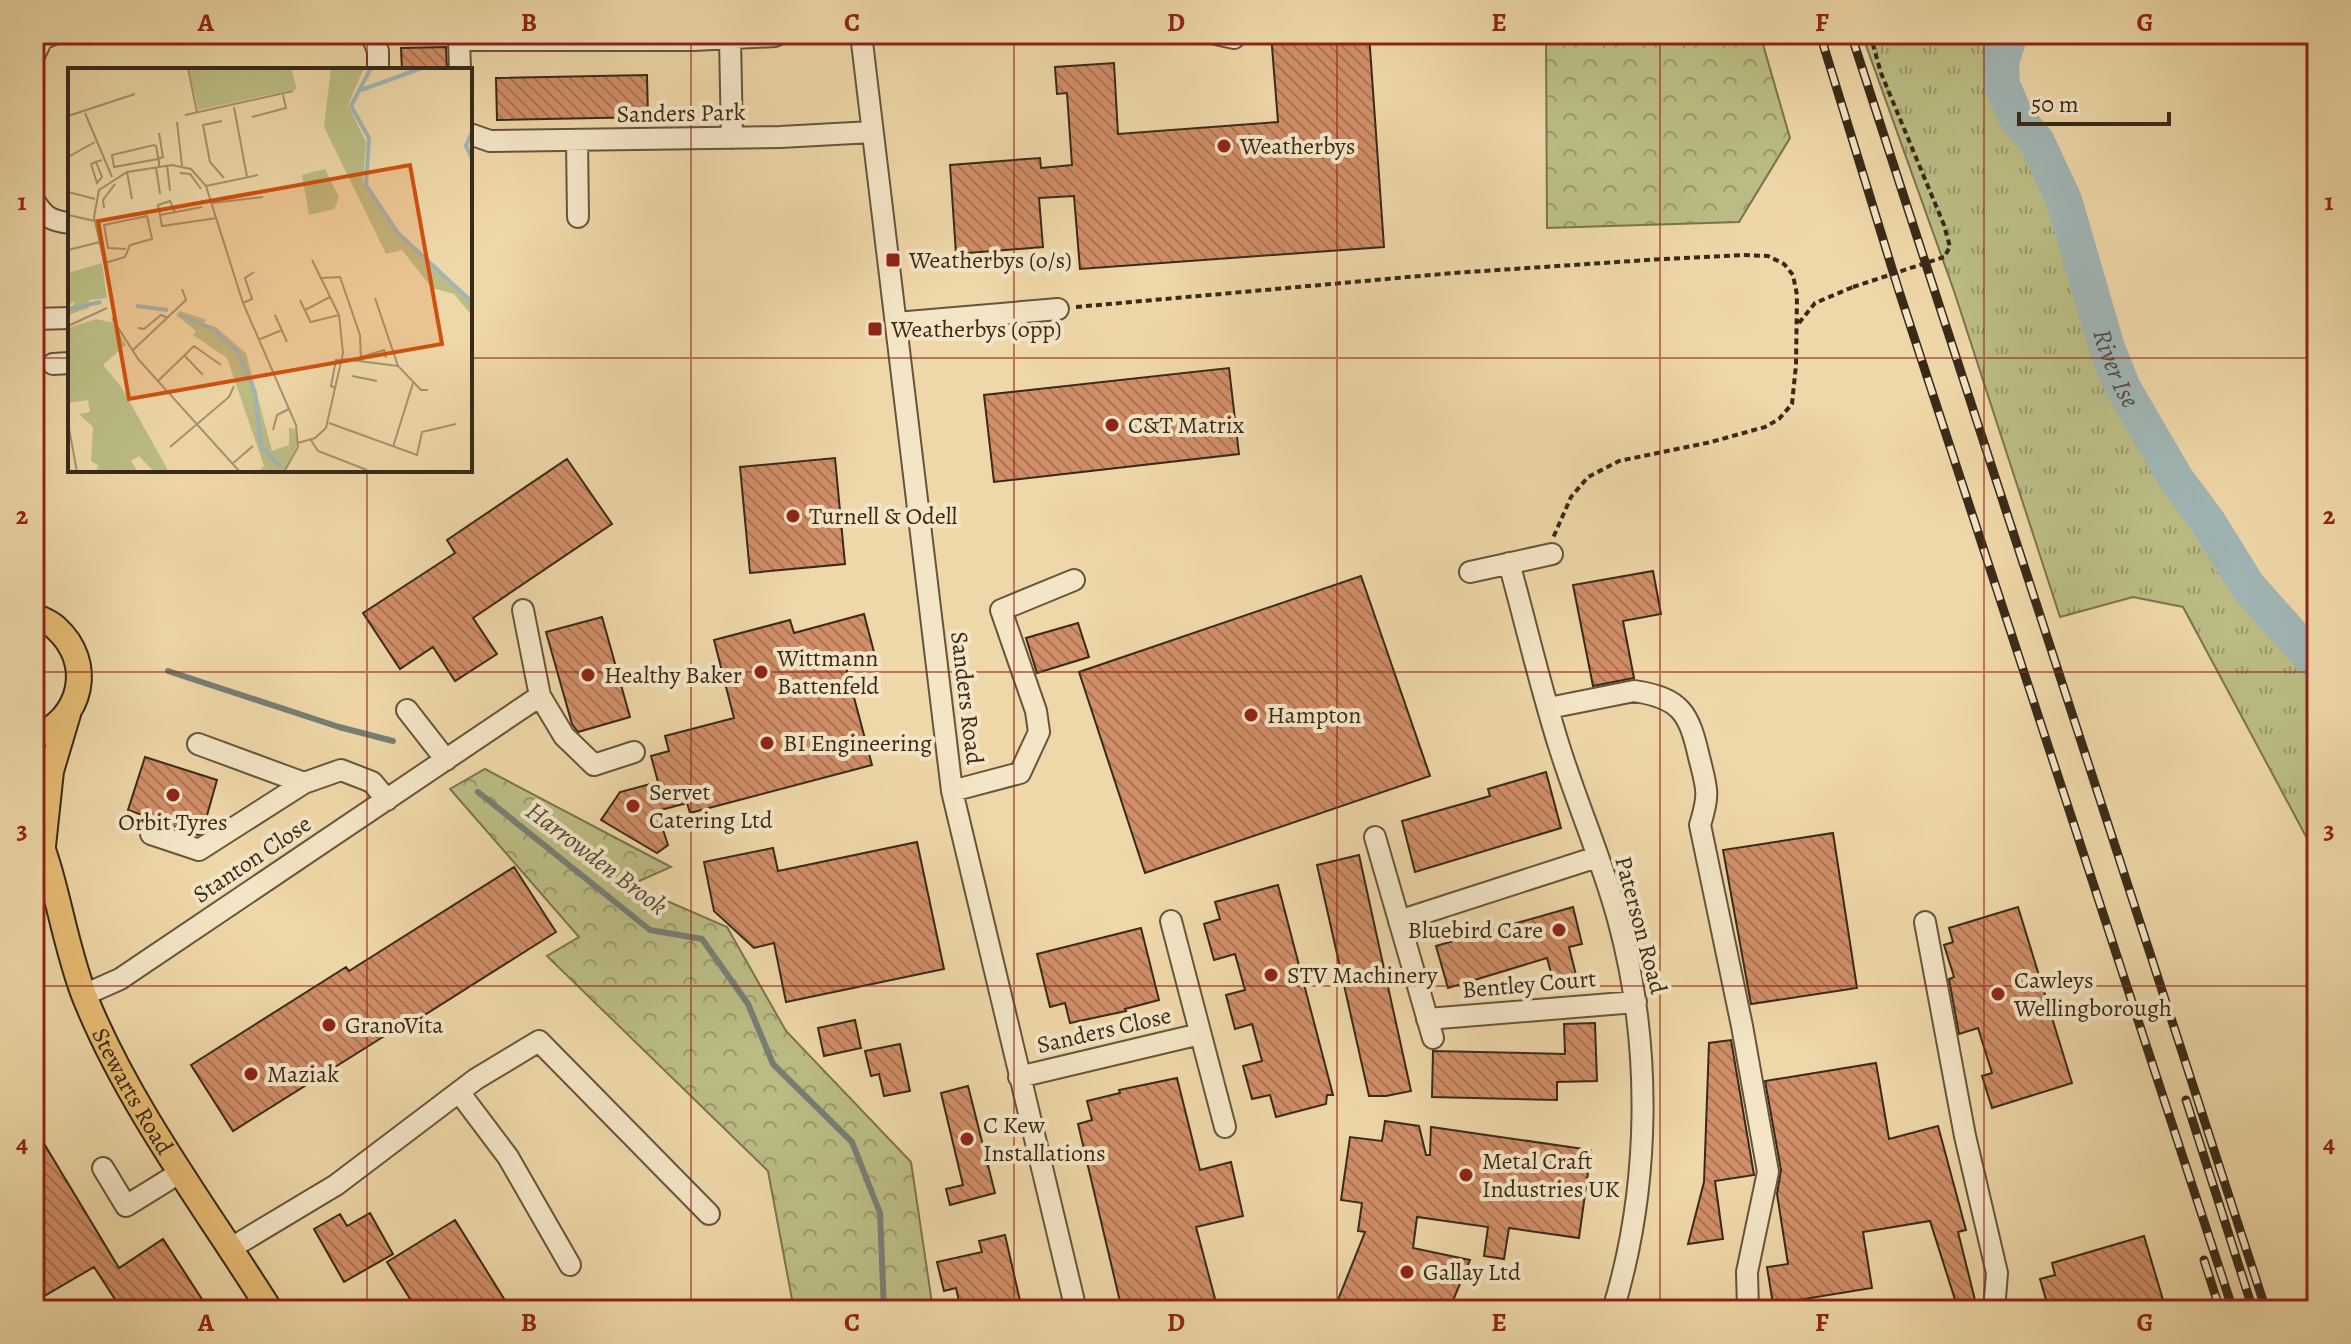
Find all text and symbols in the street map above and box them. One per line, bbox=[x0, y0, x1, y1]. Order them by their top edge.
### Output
text: A bbox=[197, 5, 215, 40]
text: B bbox=[521, 5, 537, 40]
text: C bbox=[844, 5, 860, 40]
text: D bbox=[1167, 5, 1185, 40]
text: E bbox=[1491, 5, 1507, 40]
text: F bbox=[1815, 5, 1829, 40]
text: G bbox=[2136, 5, 2154, 40]
inset map bbox=[68, 68, 472, 472]
scale bar bbox=[2019, 76, 2169, 126]
text: 50 m bbox=[2031, 88, 2079, 120]
street label: Sanders Park bbox=[616, 96, 746, 130]
place label: Weatherbys bbox=[1239, 130, 1355, 162]
marker: Weatherbys bbox=[1215, 137, 1233, 155]
text: 1 bbox=[17, 184, 27, 219]
text: 1 bbox=[2324, 184, 2334, 219]
place label: Weatherbys (o/s) bbox=[908, 244, 1072, 276]
marker: Weatherbys (o/s) bbox=[884, 251, 902, 269]
place label: Weatherbys (opp) bbox=[890, 313, 1062, 345]
marker: Weatherbys (opp) bbox=[866, 320, 884, 338]
water label: River Ise bbox=[2084, 325, 2148, 414]
place label: C&T Matrix bbox=[1128, 409, 1245, 441]
marker: C&T Matrix bbox=[1103, 416, 1121, 434]
text: 2 bbox=[16, 498, 29, 533]
text: 2 bbox=[2323, 498, 2336, 533]
place label: Turnell & Odell bbox=[809, 500, 958, 532]
marker: Turnell & Odell bbox=[784, 507, 802, 525]
street label: Sanders Road bbox=[943, 630, 991, 766]
place label: Wittmann Battenfeld bbox=[776, 642, 879, 702]
place label: Healthy Baker bbox=[604, 659, 742, 691]
marker: Wittmann Battenfeld bbox=[752, 663, 770, 681]
marker: Healthy Baker bbox=[579, 666, 597, 684]
place label: Hampton bbox=[1267, 699, 1361, 731]
marker: Hampton bbox=[1242, 706, 1260, 724]
place label: BI Engineering bbox=[783, 727, 932, 759]
marker: BI Engineering bbox=[758, 734, 776, 752]
place label: Servet Catering Ltd bbox=[649, 776, 773, 836]
marker: Orbit Tyres bbox=[164, 786, 182, 804]
water label: Harrowden Brook bbox=[519, 794, 675, 923]
marker: Servet Catering Ltd bbox=[624, 797, 642, 815]
place label: Orbit Tyres bbox=[118, 806, 228, 838]
street label: Stanton Close bbox=[187, 808, 317, 910]
text: 3 bbox=[16, 812, 28, 847]
text: 3 bbox=[2323, 812, 2335, 847]
street label: Paterson Road bbox=[1607, 853, 1675, 997]
place label: Bluebird Care bbox=[1408, 914, 1543, 946]
marker: Bluebird Care bbox=[1550, 921, 1568, 939]
place label: STV Machinery bbox=[1287, 959, 1438, 991]
street label: Bentley Court bbox=[1461, 962, 1597, 1006]
place label: Cawleys Wellingborough bbox=[2013, 964, 2172, 1024]
marker: STV Machinery bbox=[1262, 966, 1280, 984]
marker: Cawleys Wellingborough bbox=[1989, 985, 2007, 1003]
street label: Sanders Close bbox=[1034, 999, 1174, 1061]
place label: GranoVita bbox=[345, 1009, 444, 1041]
marker: GranoVita bbox=[320, 1016, 338, 1034]
street label: Stewarts Road bbox=[84, 1022, 181, 1161]
place label: Maziak bbox=[267, 1058, 339, 1090]
marker: Maziak bbox=[242, 1065, 260, 1083]
place label: C Kew Installations bbox=[983, 1109, 1106, 1169]
text: 4 bbox=[16, 1126, 28, 1161]
text: 4 bbox=[2323, 1126, 2335, 1161]
marker: C Kew Installations bbox=[958, 1130, 976, 1148]
place label: Metal Craft Industries UK bbox=[1482, 1145, 1620, 1205]
marker: Metal Craft Industries UK bbox=[1457, 1166, 1475, 1184]
place label: Gallay Ltd bbox=[1423, 1256, 1521, 1288]
marker: Gallay Ltd bbox=[1398, 1263, 1416, 1281]
text: A bbox=[197, 1305, 215, 1340]
text: B bbox=[521, 1305, 537, 1340]
text: C bbox=[844, 1305, 860, 1340]
text: D bbox=[1167, 1305, 1185, 1340]
text: E bbox=[1491, 1305, 1507, 1340]
text: F bbox=[1815, 1305, 1829, 1340]
text: G bbox=[2136, 1305, 2154, 1340]

